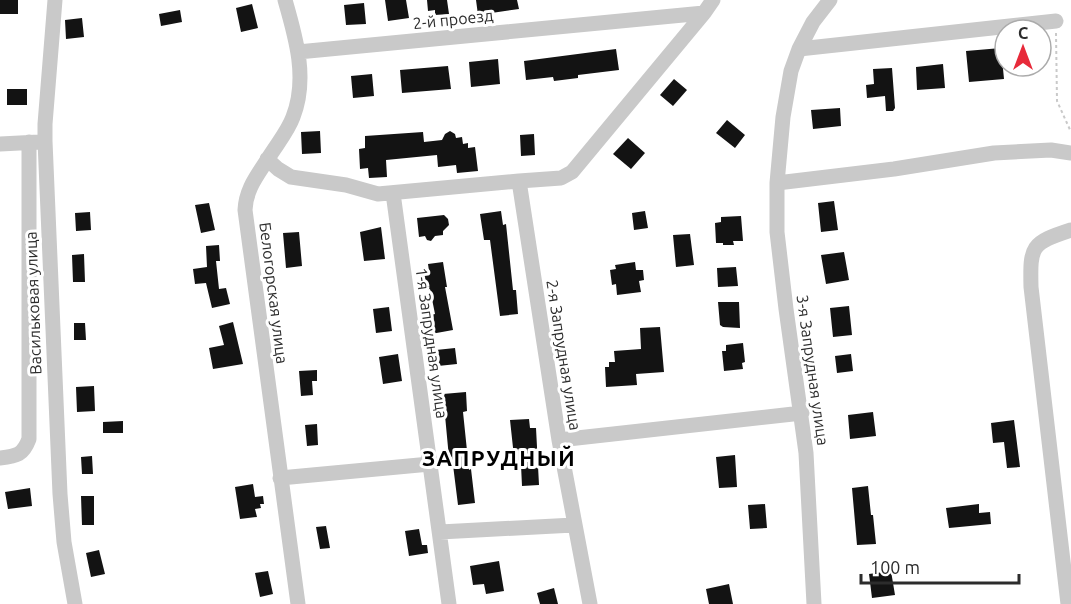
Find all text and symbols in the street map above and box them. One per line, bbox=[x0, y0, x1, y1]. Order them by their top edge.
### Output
street label: 2-й проезд bbox=[412, 6, 494, 32]
north arrow bbox=[993, 18, 1053, 78]
text: С bbox=[1018, 24, 1028, 42]
street label: Белогорская улица bbox=[256, 221, 292, 365]
street label: Васильковая улица bbox=[22, 231, 44, 375]
street label: 1-я Запрудная улица bbox=[412, 266, 452, 420]
street label: 2-я Запрудная улица bbox=[543, 278, 585, 432]
street label: 3-я Запрудная улица bbox=[793, 293, 833, 447]
district label: ЗАПРУДНЫЙ bbox=[422, 445, 576, 470]
scale bar bbox=[861, 547, 1018, 585]
text: 100 m bbox=[870, 557, 920, 577]

